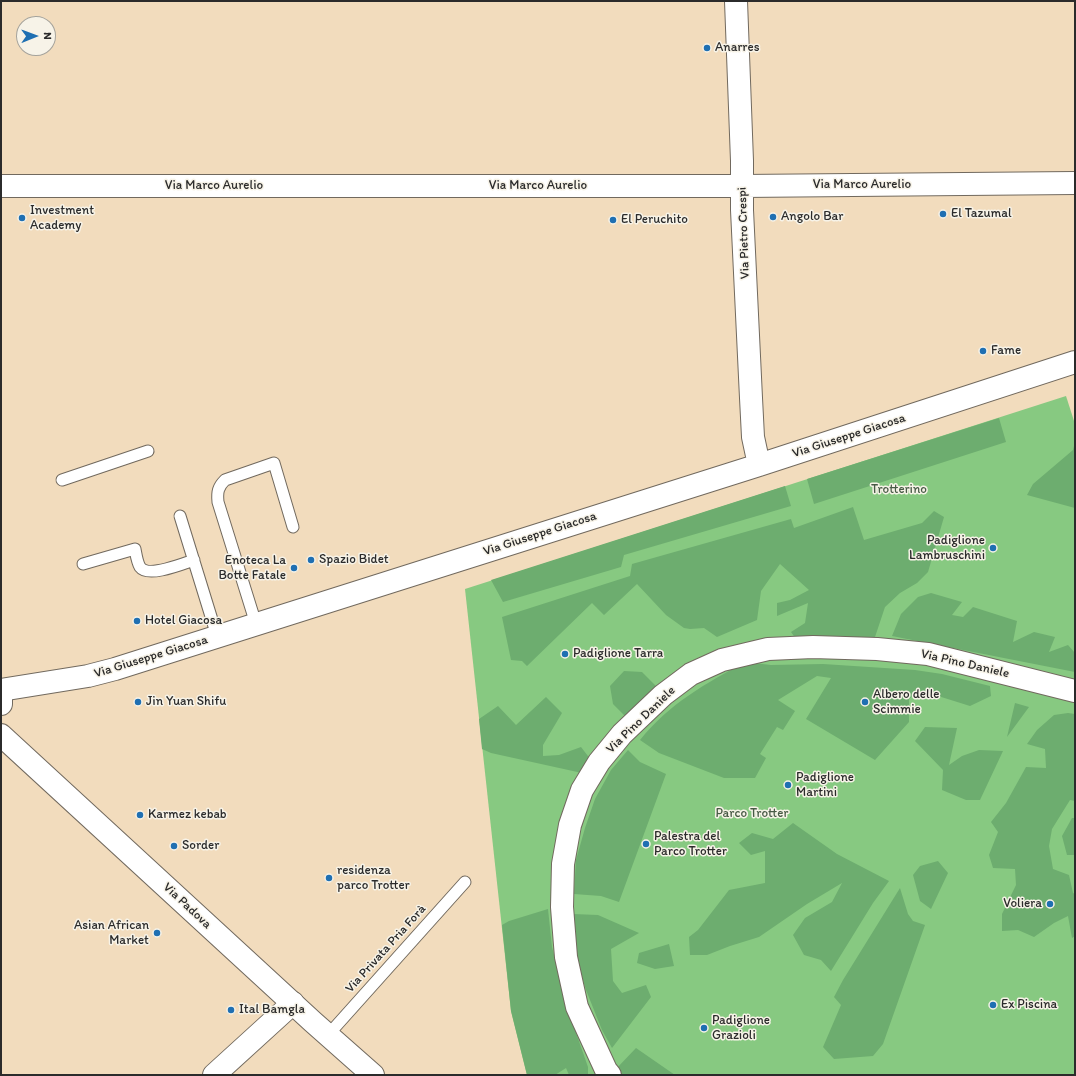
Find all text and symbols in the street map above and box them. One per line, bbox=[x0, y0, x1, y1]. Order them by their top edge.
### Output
north arrow bbox=[16, 16, 56, 56]
text: N bbox=[41, 32, 54, 40]
place label: Anarres bbox=[715, 40, 759, 56]
marker: Anarres bbox=[702, 43, 712, 53]
street label: Via Marco Aurelio bbox=[813, 177, 911, 193]
street label: Via Marco Aurelio bbox=[165, 178, 263, 194]
street label: Via Marco Aurelio bbox=[489, 178, 587, 194]
street label: Via Pietro Crespi bbox=[735, 187, 753, 279]
place label: Investment Academy bbox=[30, 203, 94, 234]
place label: El Tazumal bbox=[951, 206, 1012, 222]
place label: Angolo Bar bbox=[781, 209, 843, 225]
marker: El Tazumal bbox=[938, 209, 948, 219]
place label: El Peruchito bbox=[621, 212, 688, 228]
marker: Angolo Bar bbox=[768, 212, 778, 222]
marker: Investment Academy bbox=[17, 213, 27, 223]
marker: El Peruchito bbox=[608, 215, 618, 225]
place label: Fame bbox=[991, 343, 1021, 359]
marker: Fame bbox=[978, 346, 988, 356]
street label: Via Giuseppe Giacosa bbox=[790, 410, 908, 462]
park label: Trotterino bbox=[871, 482, 927, 498]
street label: Via Giuseppe Giacosa bbox=[481, 508, 599, 560]
place label: Padiglione Lambruschini bbox=[909, 533, 985, 564]
marker: Padiglione Lambruschini bbox=[988, 543, 998, 553]
place label: Spazio Bidet bbox=[319, 552, 389, 568]
place label: Enoteca La Botte Fatale bbox=[218, 553, 286, 584]
marker: Spazio Bidet bbox=[306, 555, 316, 565]
marker: Enoteca La Botte Fatale bbox=[289, 563, 299, 573]
place label: Hotel Giacosa bbox=[145, 613, 222, 629]
marker: Hotel Giacosa bbox=[132, 616, 142, 626]
street label: Via Giuseppe Giacosa bbox=[92, 632, 210, 682]
place label: Padiglione Tarra bbox=[573, 646, 663, 662]
street label: Via Pino Daniele bbox=[919, 646, 1011, 682]
marker: Padiglione Tarra bbox=[560, 649, 570, 659]
street label: Via Pino Daniele bbox=[603, 683, 679, 757]
place label: Albero delle Scimmie bbox=[873, 687, 939, 718]
place label: Jin Yuan Shifu bbox=[146, 694, 226, 710]
marker: Jin Yuan Shifu bbox=[133, 697, 143, 707]
marker: Albero delle Scimmie bbox=[860, 697, 870, 707]
place label: Padiglione Martini bbox=[796, 770, 854, 801]
marker: Padiglione Martini bbox=[783, 780, 793, 790]
park label: Parco Trotter bbox=[716, 806, 788, 822]
place label: Karmez kebab bbox=[148, 807, 227, 823]
marker: Karmez kebab bbox=[135, 810, 145, 820]
place label: Palestra del Parco Trotter bbox=[654, 829, 727, 860]
place label: Sorder bbox=[182, 838, 219, 854]
marker: Palestra del Parco Trotter bbox=[641, 839, 651, 849]
marker: Sorder bbox=[169, 841, 179, 851]
place label: residenza parco Trotter bbox=[337, 863, 410, 894]
marker: residenza parco Trotter bbox=[324, 873, 334, 883]
street label: Via Padova bbox=[160, 880, 214, 932]
place label: Voliera bbox=[1003, 896, 1042, 912]
marker: Voliera bbox=[1045, 899, 1055, 909]
street label: Via Privata Pria Forà bbox=[342, 902, 430, 996]
place label: Asian African Market bbox=[74, 918, 149, 949]
marker: Asian African Market bbox=[152, 928, 162, 938]
place label: Ex Piscina bbox=[1001, 997, 1057, 1013]
marker: Ex Piscina bbox=[988, 1000, 998, 1010]
place label: Ital Bamgla bbox=[239, 1002, 305, 1018]
marker: Ital Bamgla bbox=[226, 1005, 236, 1015]
place label: Padiglione Grazioli bbox=[712, 1013, 770, 1044]
marker: Padiglione Grazioli bbox=[699, 1023, 709, 1033]

